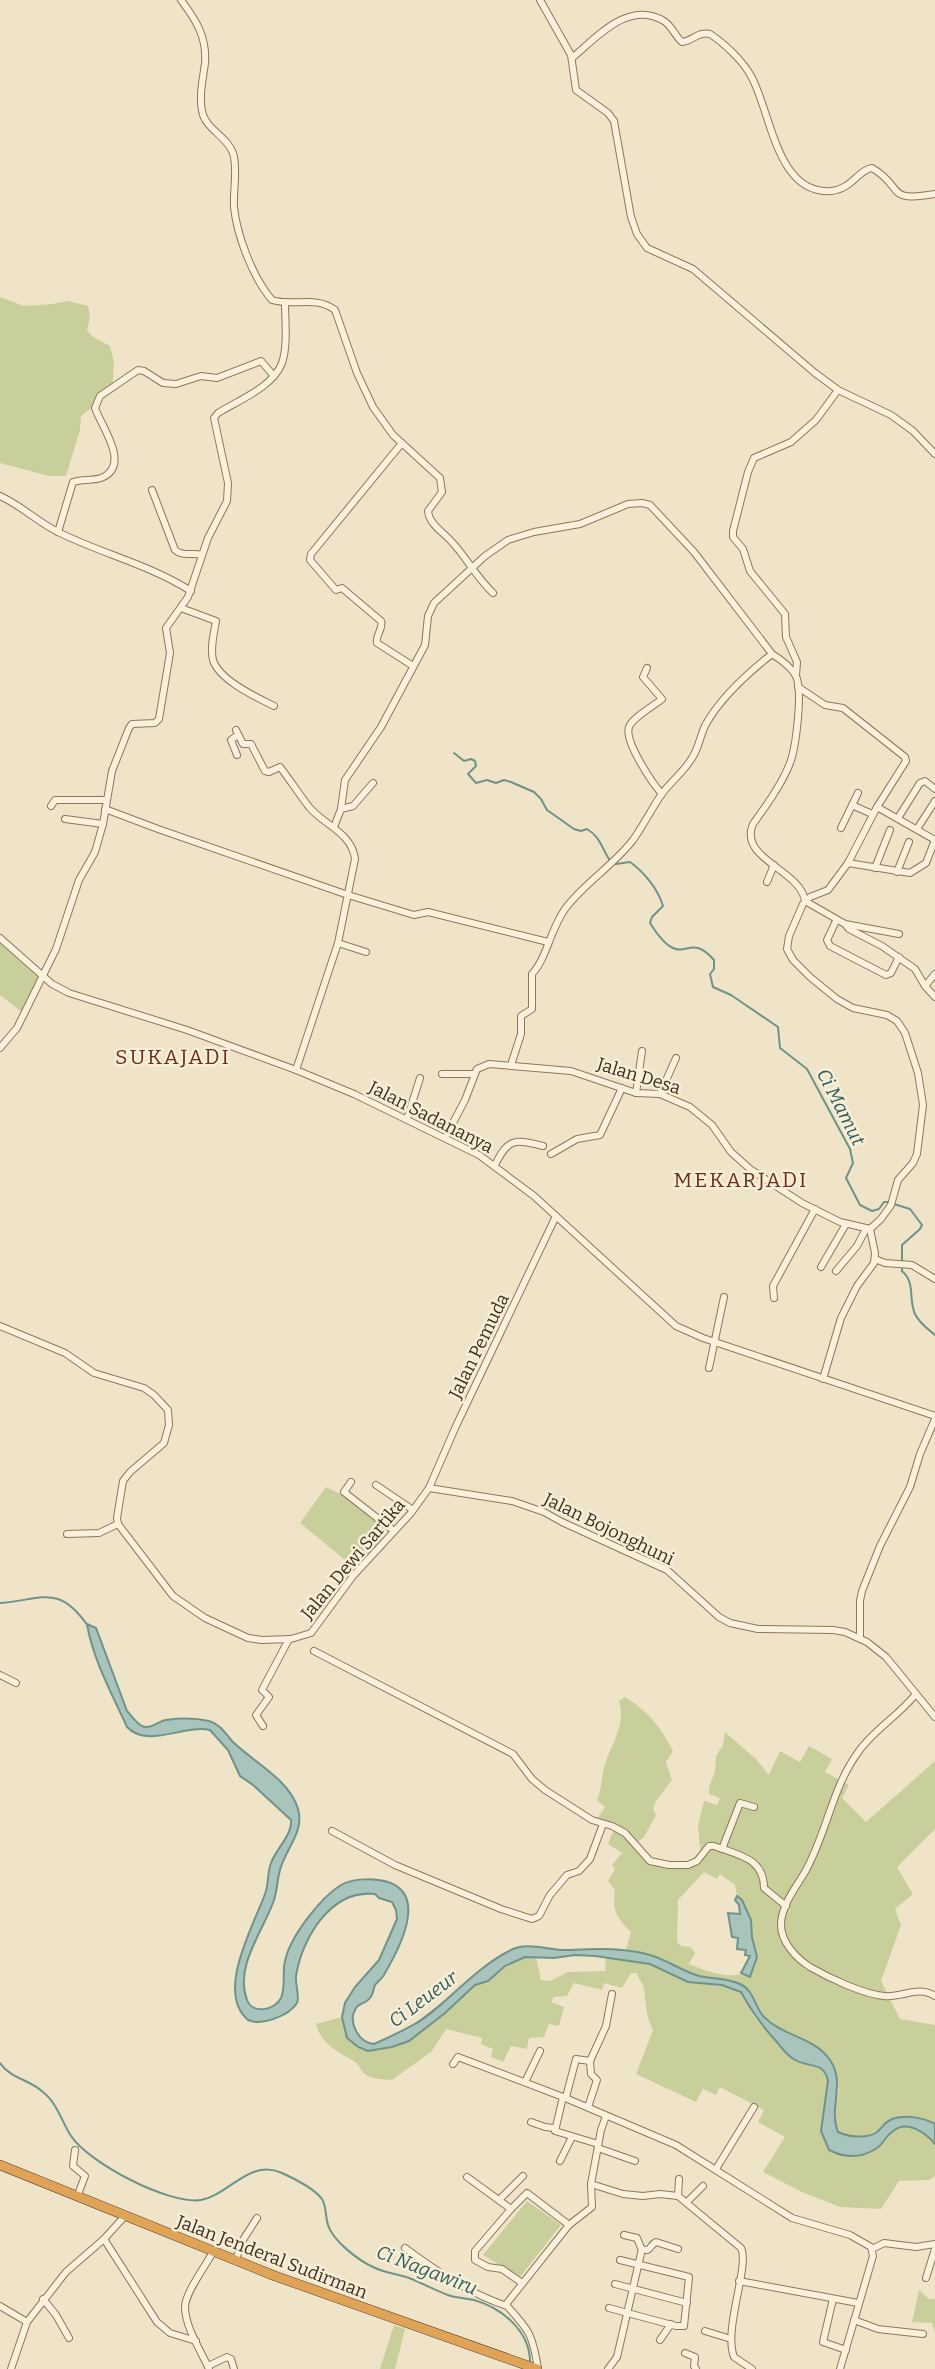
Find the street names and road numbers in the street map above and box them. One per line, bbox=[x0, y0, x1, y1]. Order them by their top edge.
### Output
street label: Jalan Desa bbox=[594, 1053, 684, 1099]
street label: Jalan Sadananya bbox=[364, 1076, 497, 1158]
street label: Jalan Pemuda bbox=[444, 1290, 514, 1403]
street label: Jalan Bojonghuni bbox=[539, 1487, 678, 1570]
street label: Jalan Dewi Sartika bbox=[296, 1494, 410, 1624]
street label: Jalan Jenderal Sudirman bbox=[173, 2210, 371, 2304]

